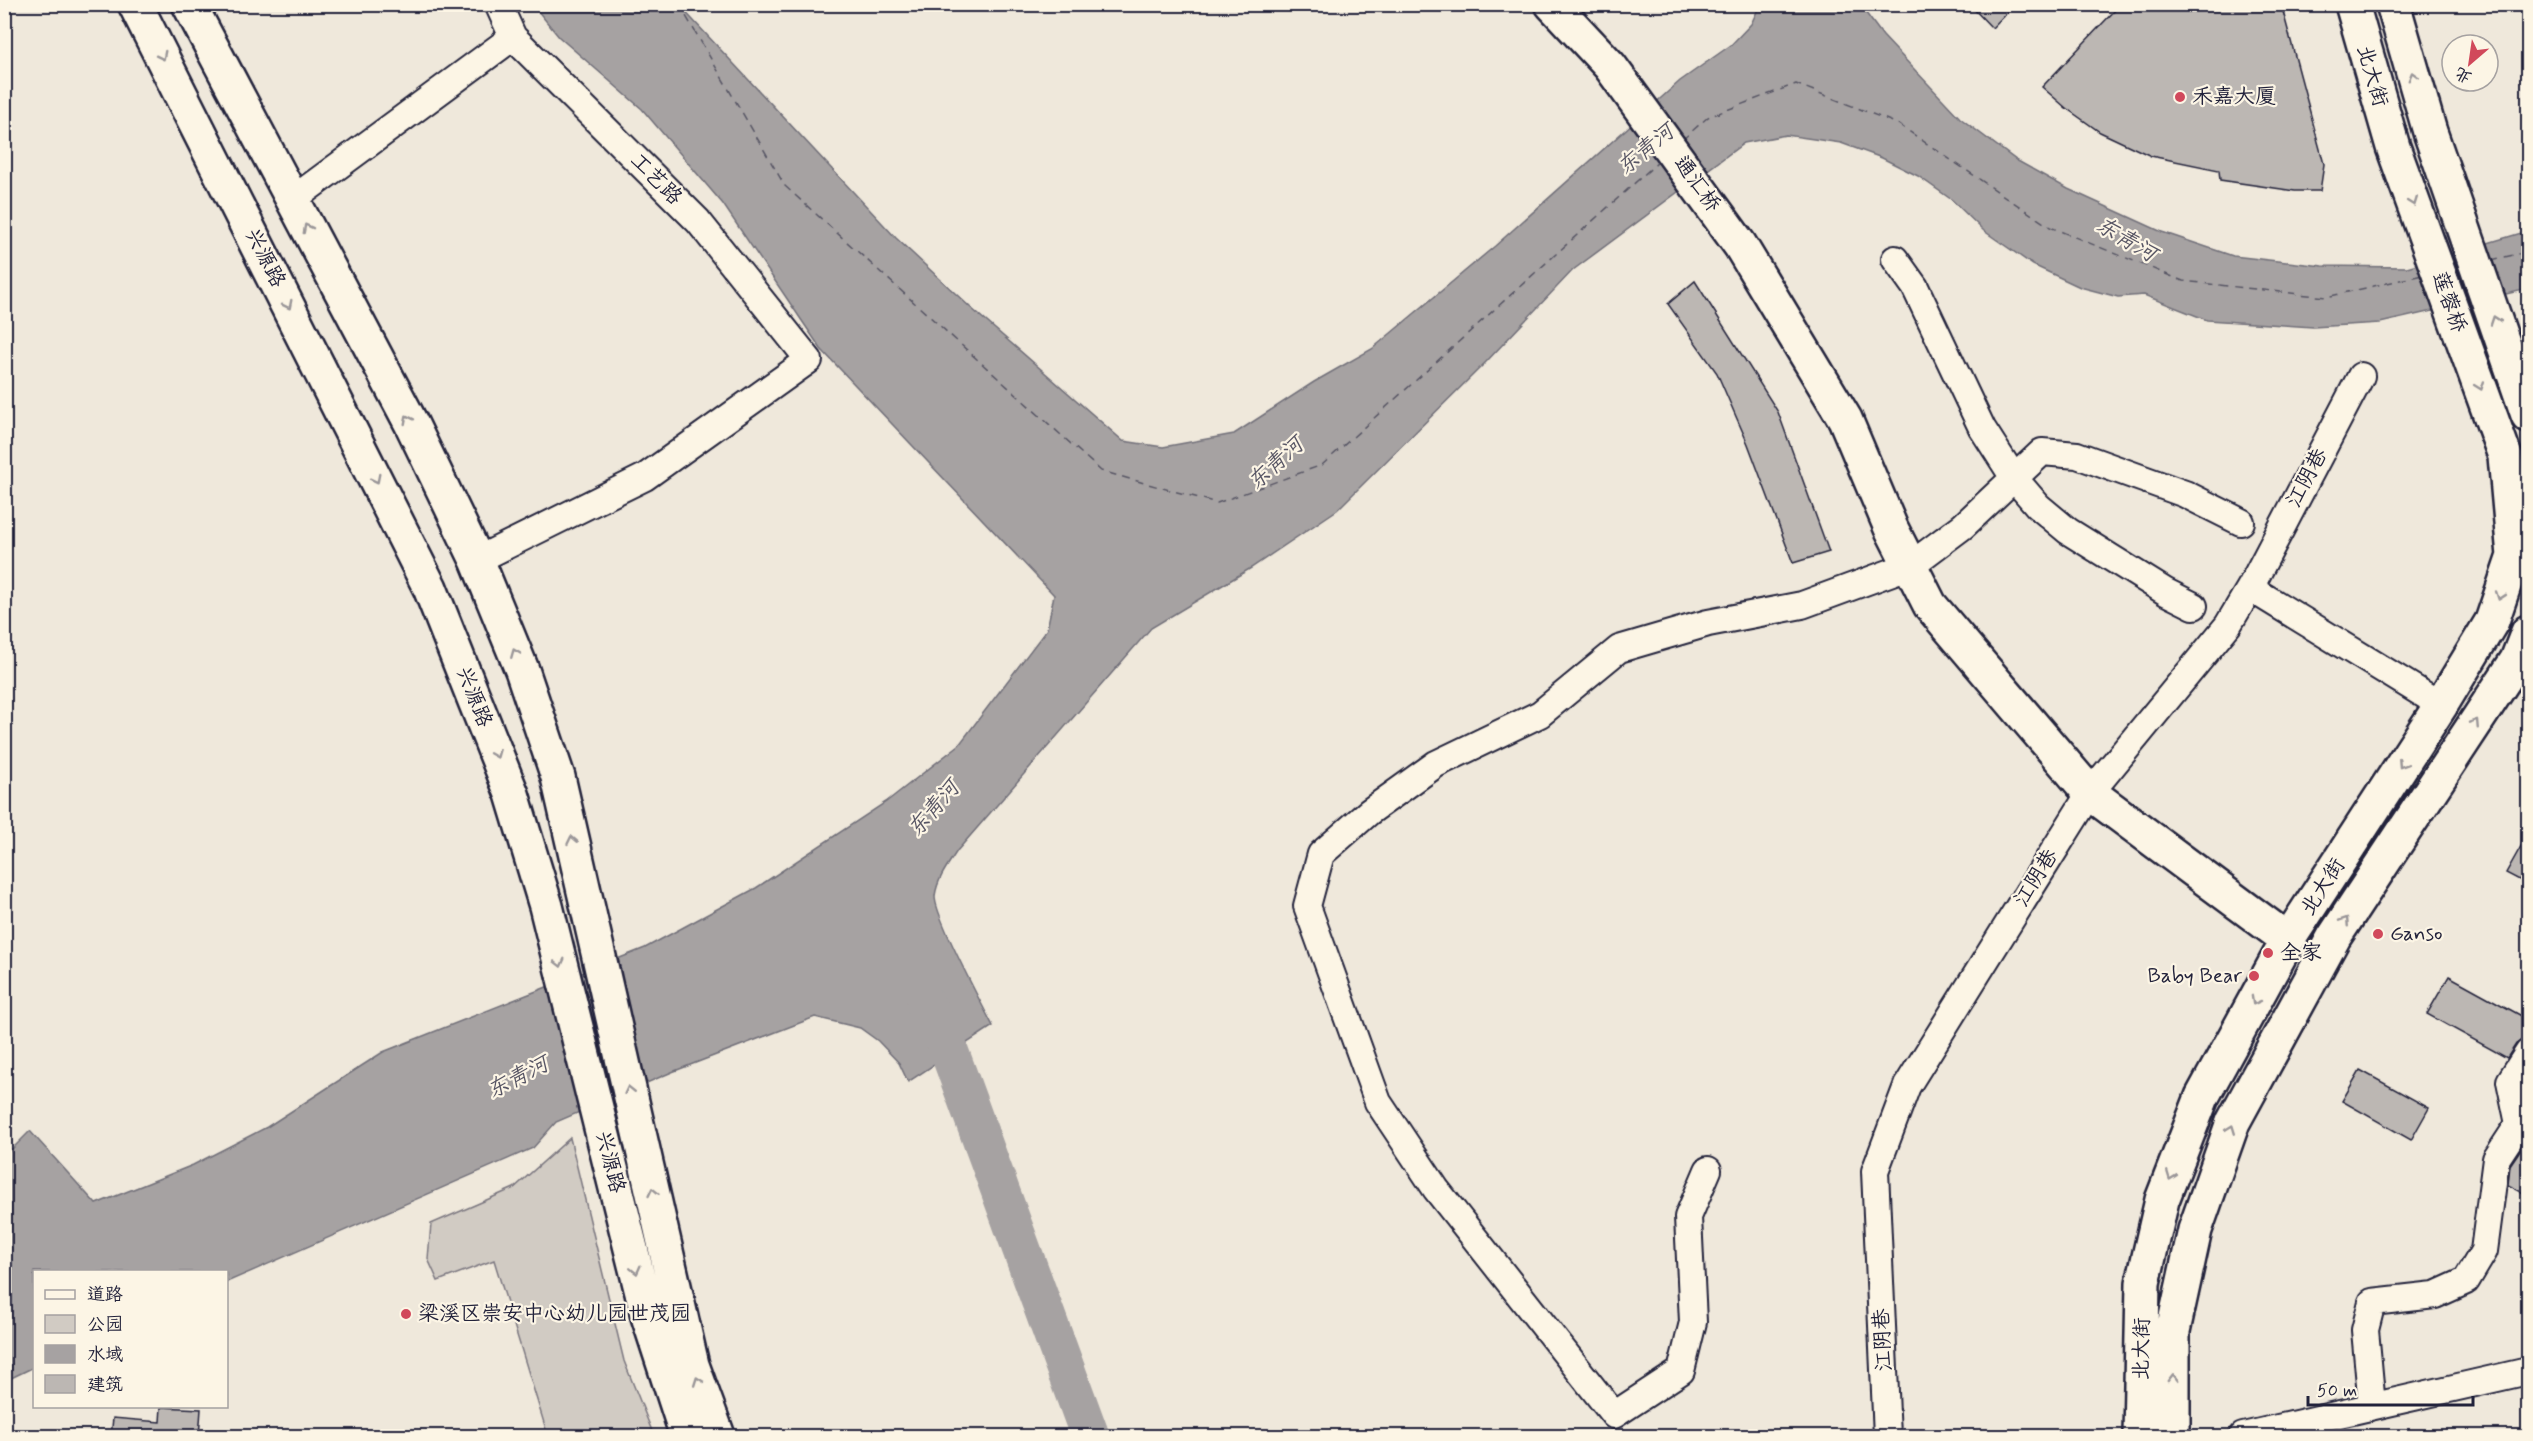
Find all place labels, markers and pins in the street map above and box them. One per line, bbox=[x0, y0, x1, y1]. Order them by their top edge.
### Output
place label: 禾嘉大厦 bbox=[2192, 83, 2276, 111]
marker: 禾嘉大厦 bbox=[2173, 90, 2187, 104]
place label: Ganso bbox=[2390, 920, 2442, 948]
marker: Ganso bbox=[2371, 927, 2385, 941]
place label: 全家 bbox=[2280, 939, 2322, 967]
marker: 全家 bbox=[2261, 946, 2275, 960]
place label: Baby Bear bbox=[2148, 962, 2242, 990]
marker: Baby Bear bbox=[2247, 969, 2261, 983]
place label: 梁溪区崇安中心幼儿园世茂园 bbox=[418, 1300, 691, 1328]
marker: 梁溪区崇安中心幼儿园世茂园 bbox=[399, 1307, 413, 1321]

